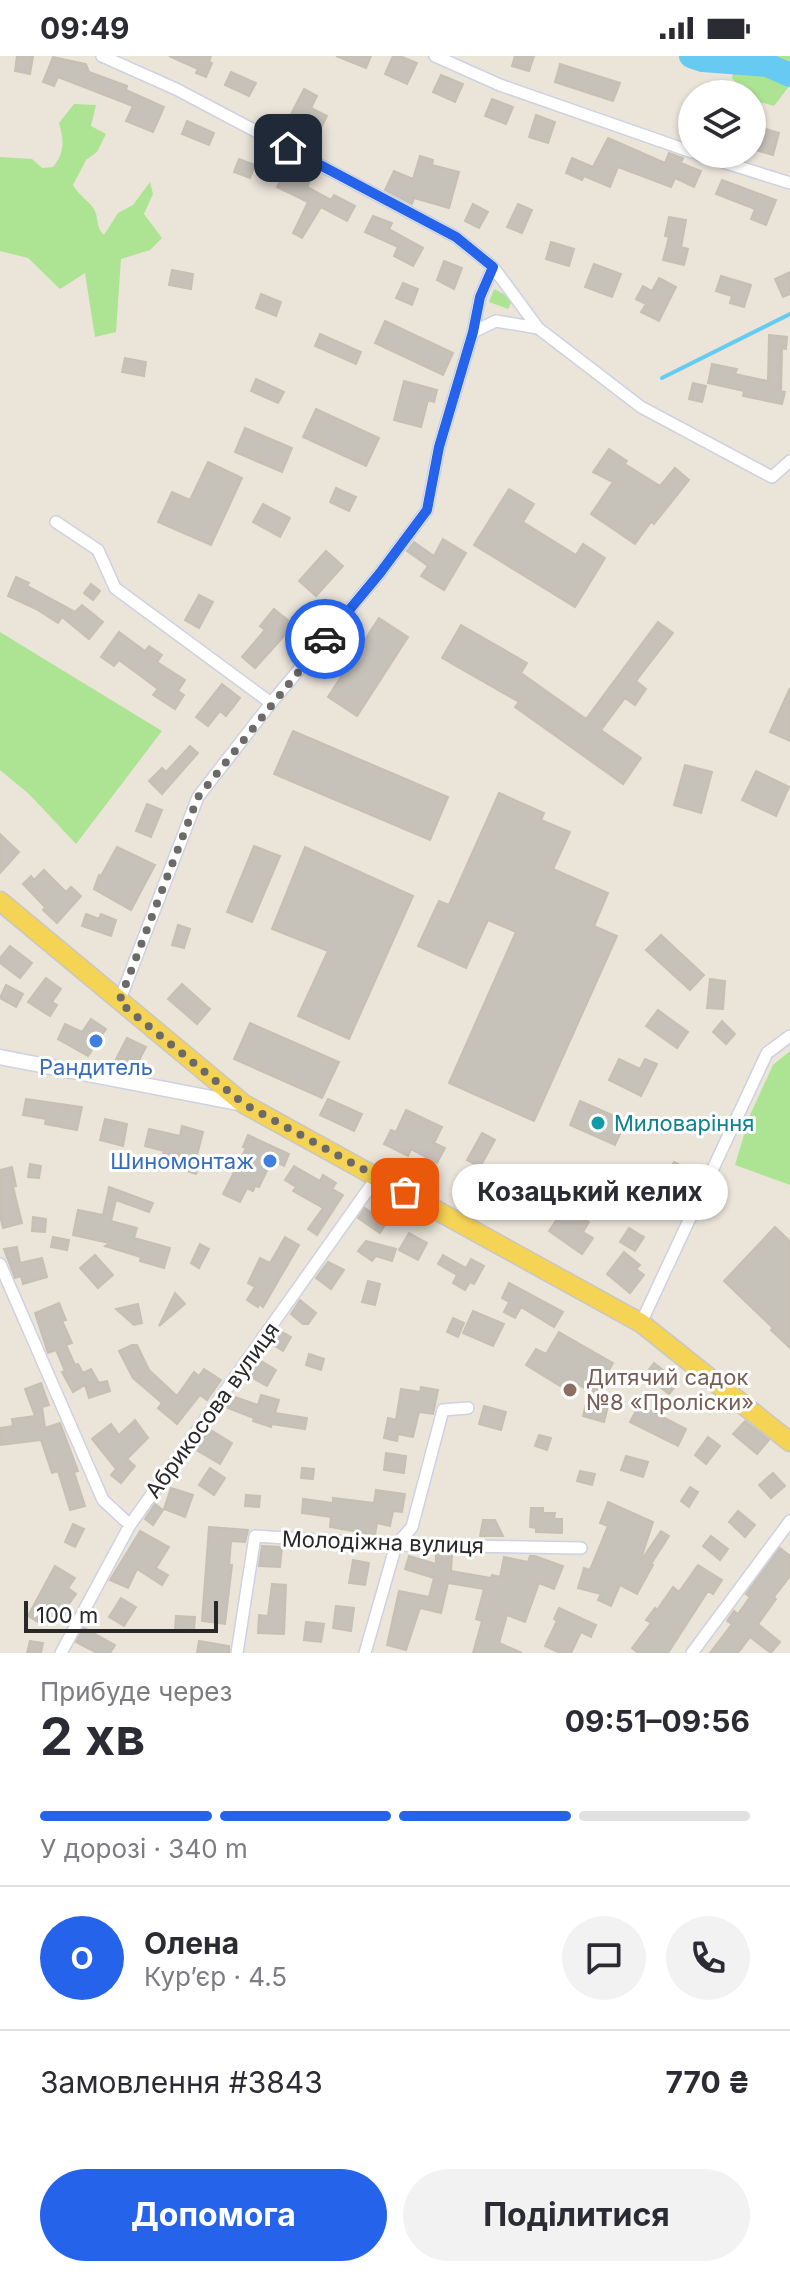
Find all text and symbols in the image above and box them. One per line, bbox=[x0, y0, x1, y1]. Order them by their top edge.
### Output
text: 09:49 bbox=[40, 10, 130, 46]
map controls bbox=[678, 80, 766, 168]
button: layers bbox=[678, 80, 766, 168]
pin bbox=[254, 114, 322, 182]
icon: home bbox=[266, 126, 310, 170]
courier bbox=[285, 599, 365, 679]
icon: car bbox=[303, 617, 347, 661]
marker: Рандитель bbox=[87, 1032, 105, 1050]
place label: Рандитель bbox=[39, 1054, 153, 1080]
place label: Миловаріння bbox=[614, 1110, 755, 1136]
marker: Миловаріння bbox=[589, 1114, 607, 1132]
place label: Шиномонтаж bbox=[110, 1148, 254, 1174]
marker: Шиномонтаж bbox=[261, 1152, 279, 1170]
pin bbox=[371, 1158, 439, 1226]
callout: Козацький келих bbox=[453, 1164, 729, 1220]
icon: bag bbox=[383, 1170, 427, 1214]
text: Козацький келих bbox=[477, 1176, 703, 1207]
street label: Абрикосова вулиця bbox=[140, 1317, 284, 1503]
place label: Дитячий садок №8 «Проліски» bbox=[586, 1364, 754, 1415]
marker: Дитячий садок №8 «Проліски» bbox=[561, 1381, 579, 1399]
street label: Молодіжна вулиця bbox=[281, 1525, 485, 1559]
scale bar bbox=[24, 1597, 218, 1633]
text: 100 m bbox=[36, 1602, 98, 1628]
text: Прибуде через bbox=[40, 1676, 232, 1707]
text: 09:51–09:56 bbox=[565, 1703, 750, 1739]
text: 2 хв bbox=[40, 1705, 145, 1768]
text: У дорозі · 340 m bbox=[40, 1833, 248, 1864]
button: chat bbox=[562, 1916, 646, 2000]
button: phone bbox=[666, 1916, 750, 2000]
text: Олена bbox=[144, 1925, 239, 1961]
text: О bbox=[70, 1940, 94, 1976]
text: Кур’єр · 4.5 bbox=[144, 1961, 287, 1992]
text: Замовлення #3843 bbox=[40, 2064, 323, 2100]
text: 770 ₴ bbox=[665, 2064, 750, 2100]
button: Допомога bbox=[40, 2169, 387, 2261]
button: Поділитися bbox=[403, 2169, 750, 2261]

